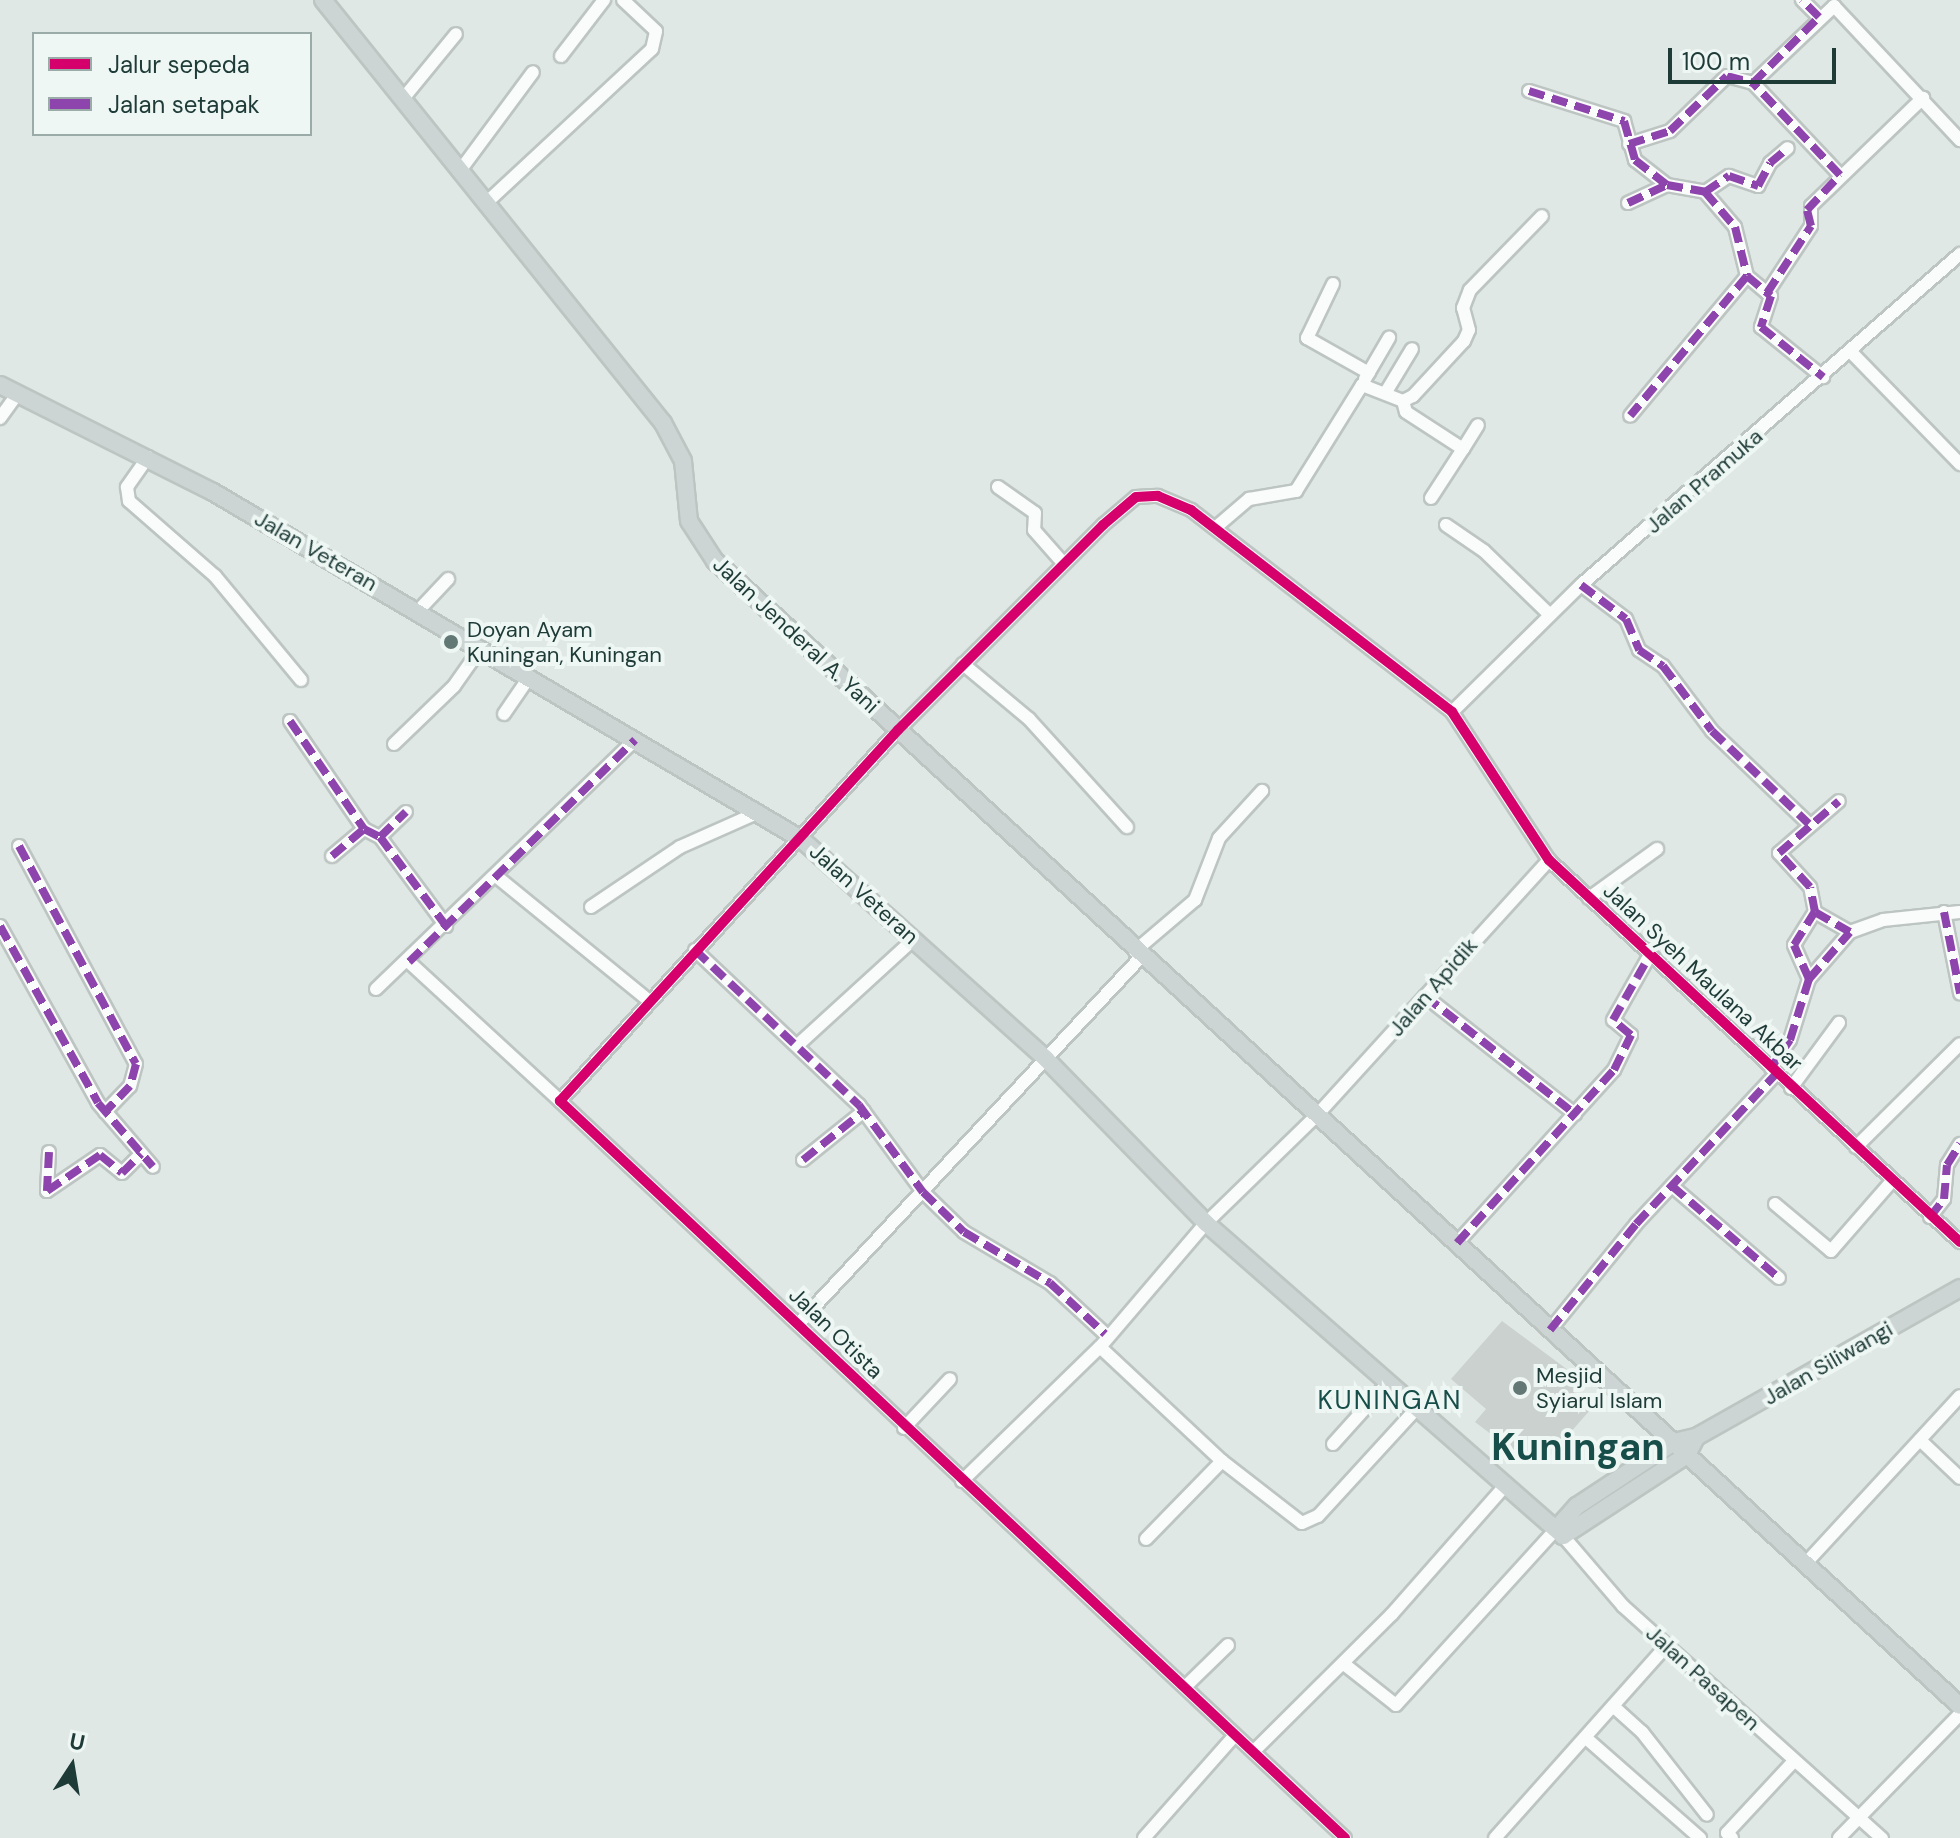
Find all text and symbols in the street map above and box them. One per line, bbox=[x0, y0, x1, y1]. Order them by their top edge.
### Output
legend bbox=[32, 32, 312, 136]
scale bar bbox=[1672, 32, 1840, 82]
text: 100 m bbox=[1682, 46, 1750, 77]
text: Jalur sepeda bbox=[108, 49, 250, 80]
text: Jalan setapak bbox=[108, 89, 260, 120]
street label: Jalan Pramuka bbox=[1640, 423, 1768, 539]
street label: Jalan Veteran bbox=[250, 505, 382, 597]
street label: Jalan Jenderal A. Yani bbox=[707, 551, 885, 719]
place label: Doyan Ayam Kuningan, Kuningan bbox=[467, 616, 662, 668]
marker: Doyan Ayam Kuningan, Kuningan bbox=[442, 633, 460, 651]
street label: Jalan Veteran bbox=[804, 838, 924, 950]
street label: Jalan Syeh Maulana Akbar bbox=[1598, 878, 1808, 1076]
street label: Jalan Apidik bbox=[1383, 932, 1483, 1042]
street label: Jalan Otista bbox=[784, 1282, 888, 1384]
street label: Jalan Siliwangi bbox=[1759, 1315, 1897, 1411]
place label: Mesjid Syiarul Islam bbox=[1536, 1362, 1662, 1414]
marker: Mesjid Syiarul Islam bbox=[1511, 1379, 1529, 1397]
district label: KUNINGAN bbox=[1317, 1385, 1463, 1417]
district label: Kuningan bbox=[1491, 1425, 1665, 1471]
street label: Jalan Pasapen bbox=[1640, 1620, 1766, 1736]
north arrow bbox=[32, 1726, 112, 1806]
text: U bbox=[67, 1726, 87, 1758]

